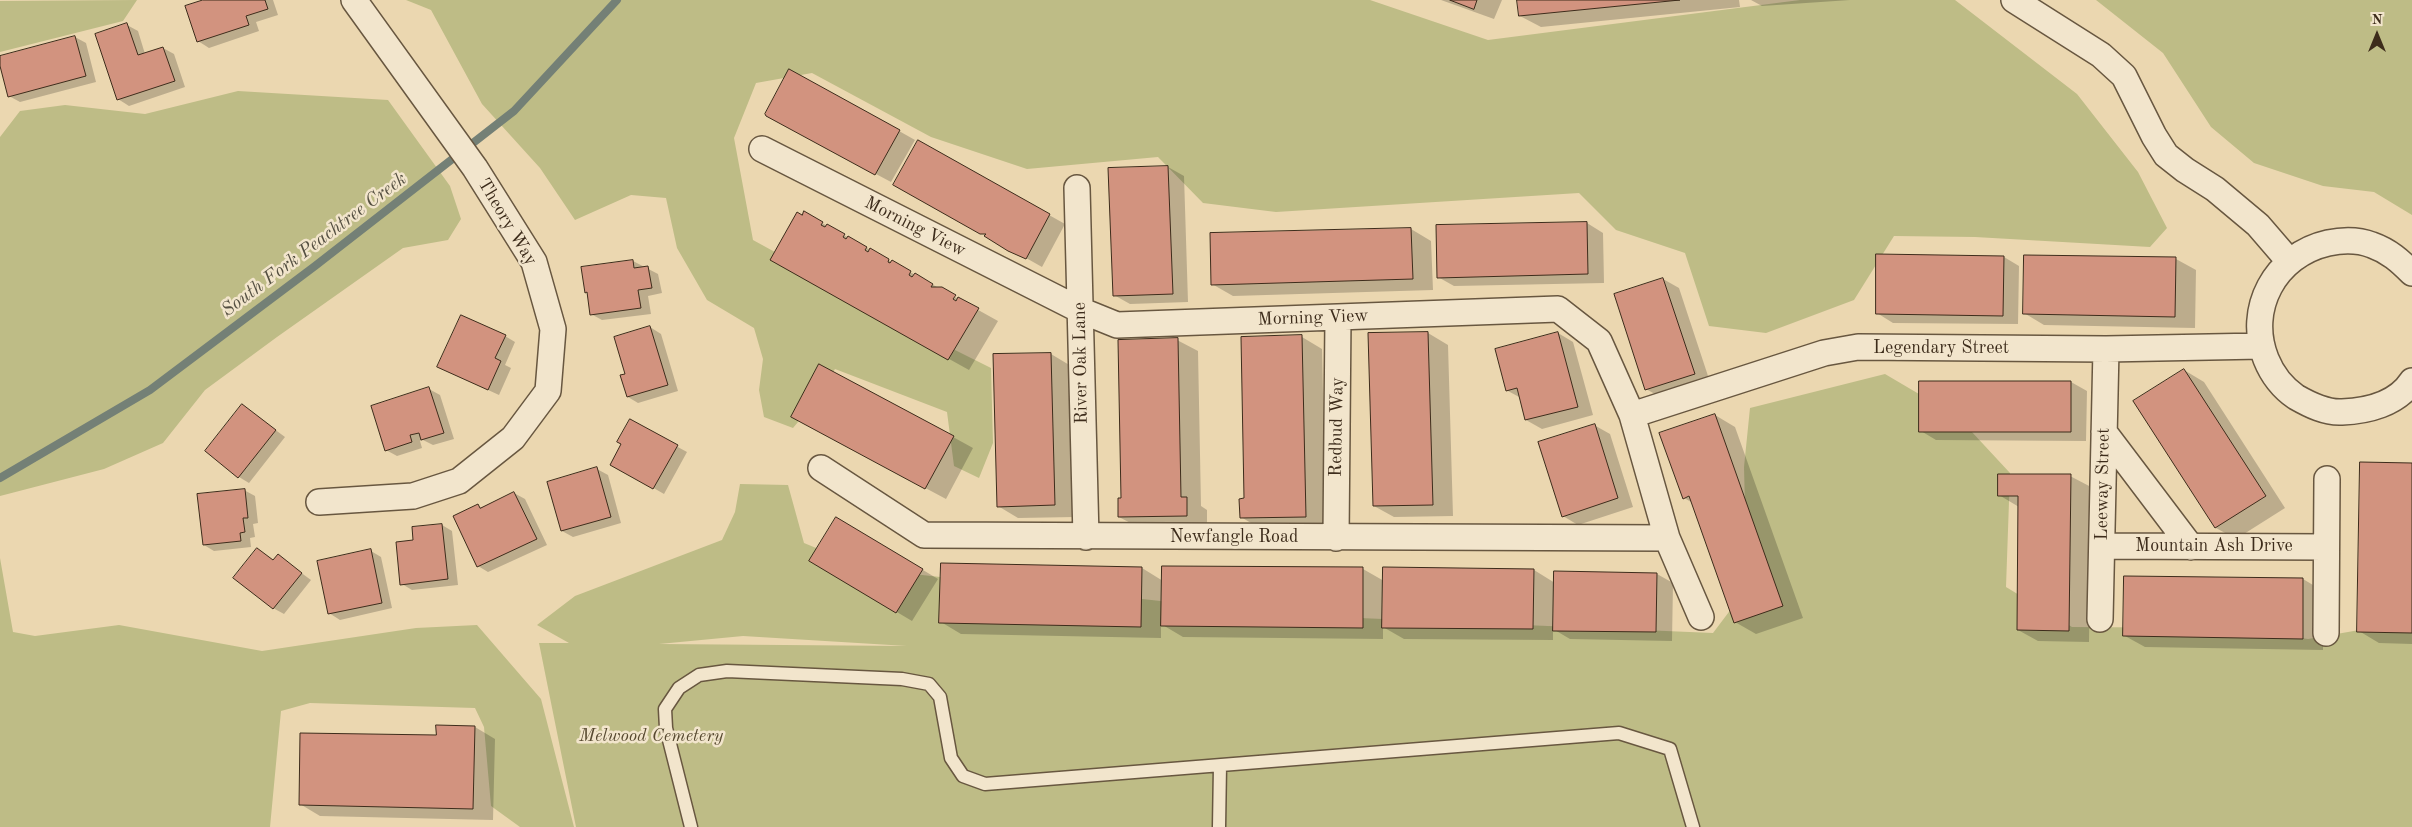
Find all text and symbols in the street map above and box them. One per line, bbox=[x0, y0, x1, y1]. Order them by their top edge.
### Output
north arrow bbox=[2352, 10, 2402, 60]
text: N bbox=[2372, 13, 2382, 27]
water label: South Fork Peachtree Creek bbox=[217, 168, 411, 322]
street label: Theory Way bbox=[473, 175, 541, 269]
street label: Morning View bbox=[861, 192, 969, 262]
street label: River Oak Lane bbox=[1069, 302, 1093, 424]
street label: Morning View bbox=[1257, 305, 1369, 331]
street label: Legendary Street bbox=[1873, 337, 2009, 359]
street label: Redbud Way bbox=[1325, 377, 1349, 477]
street label: Leeway Street bbox=[2091, 427, 2115, 541]
street label: Newfangle Road bbox=[1170, 526, 1298, 548]
street label: Mountain Ash Drive bbox=[2135, 535, 2293, 557]
park label: Melwood Cemetery bbox=[579, 725, 723, 747]

